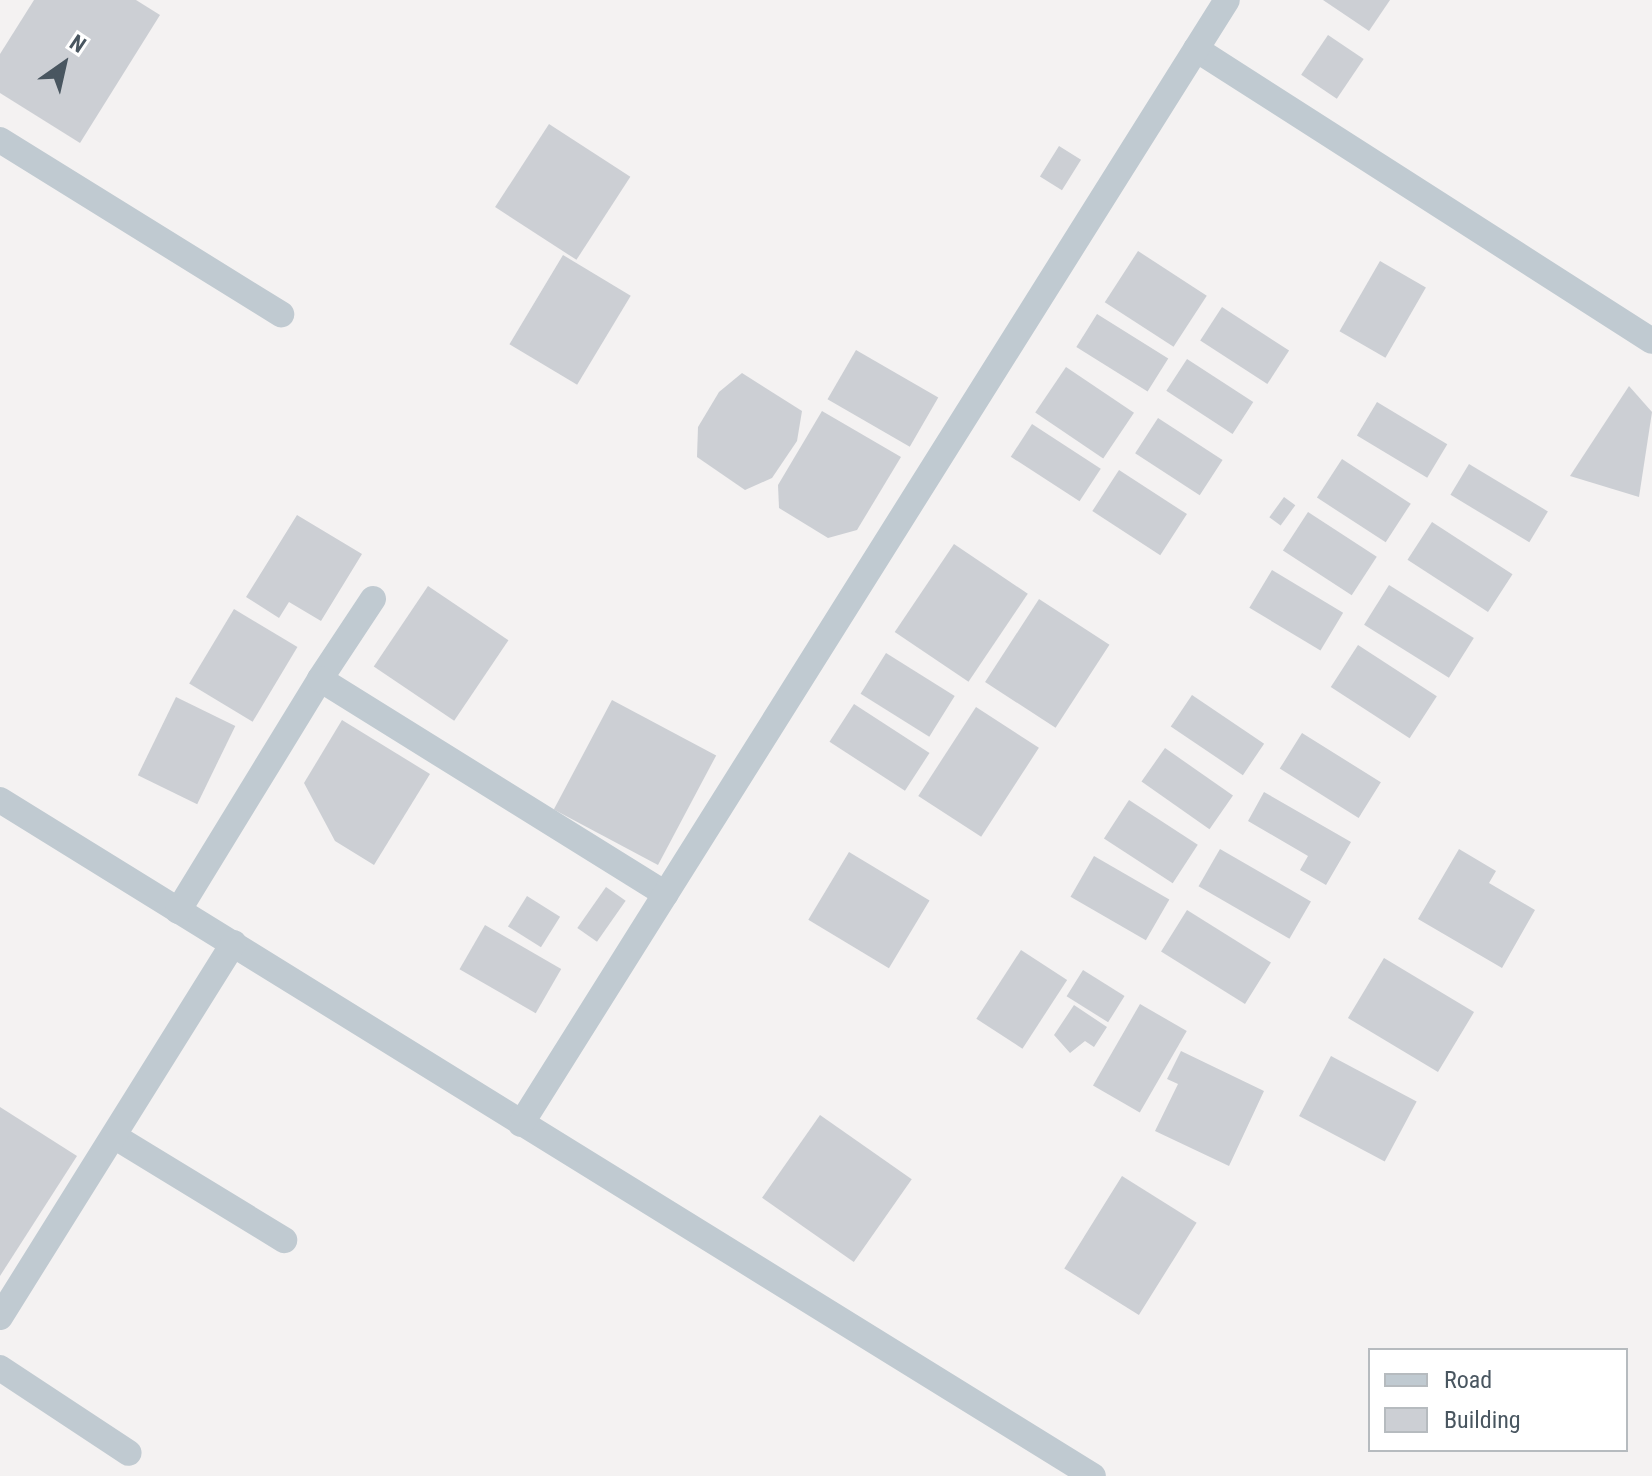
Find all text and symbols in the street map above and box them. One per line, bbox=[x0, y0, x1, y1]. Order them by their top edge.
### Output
north arrow bbox=[24, 24, 104, 104]
text: N bbox=[65, 30, 90, 58]
legend bbox=[1368, 1348, 1628, 1452]
text: Road bbox=[1444, 1366, 1492, 1394]
text: Building bbox=[1444, 1406, 1521, 1434]

